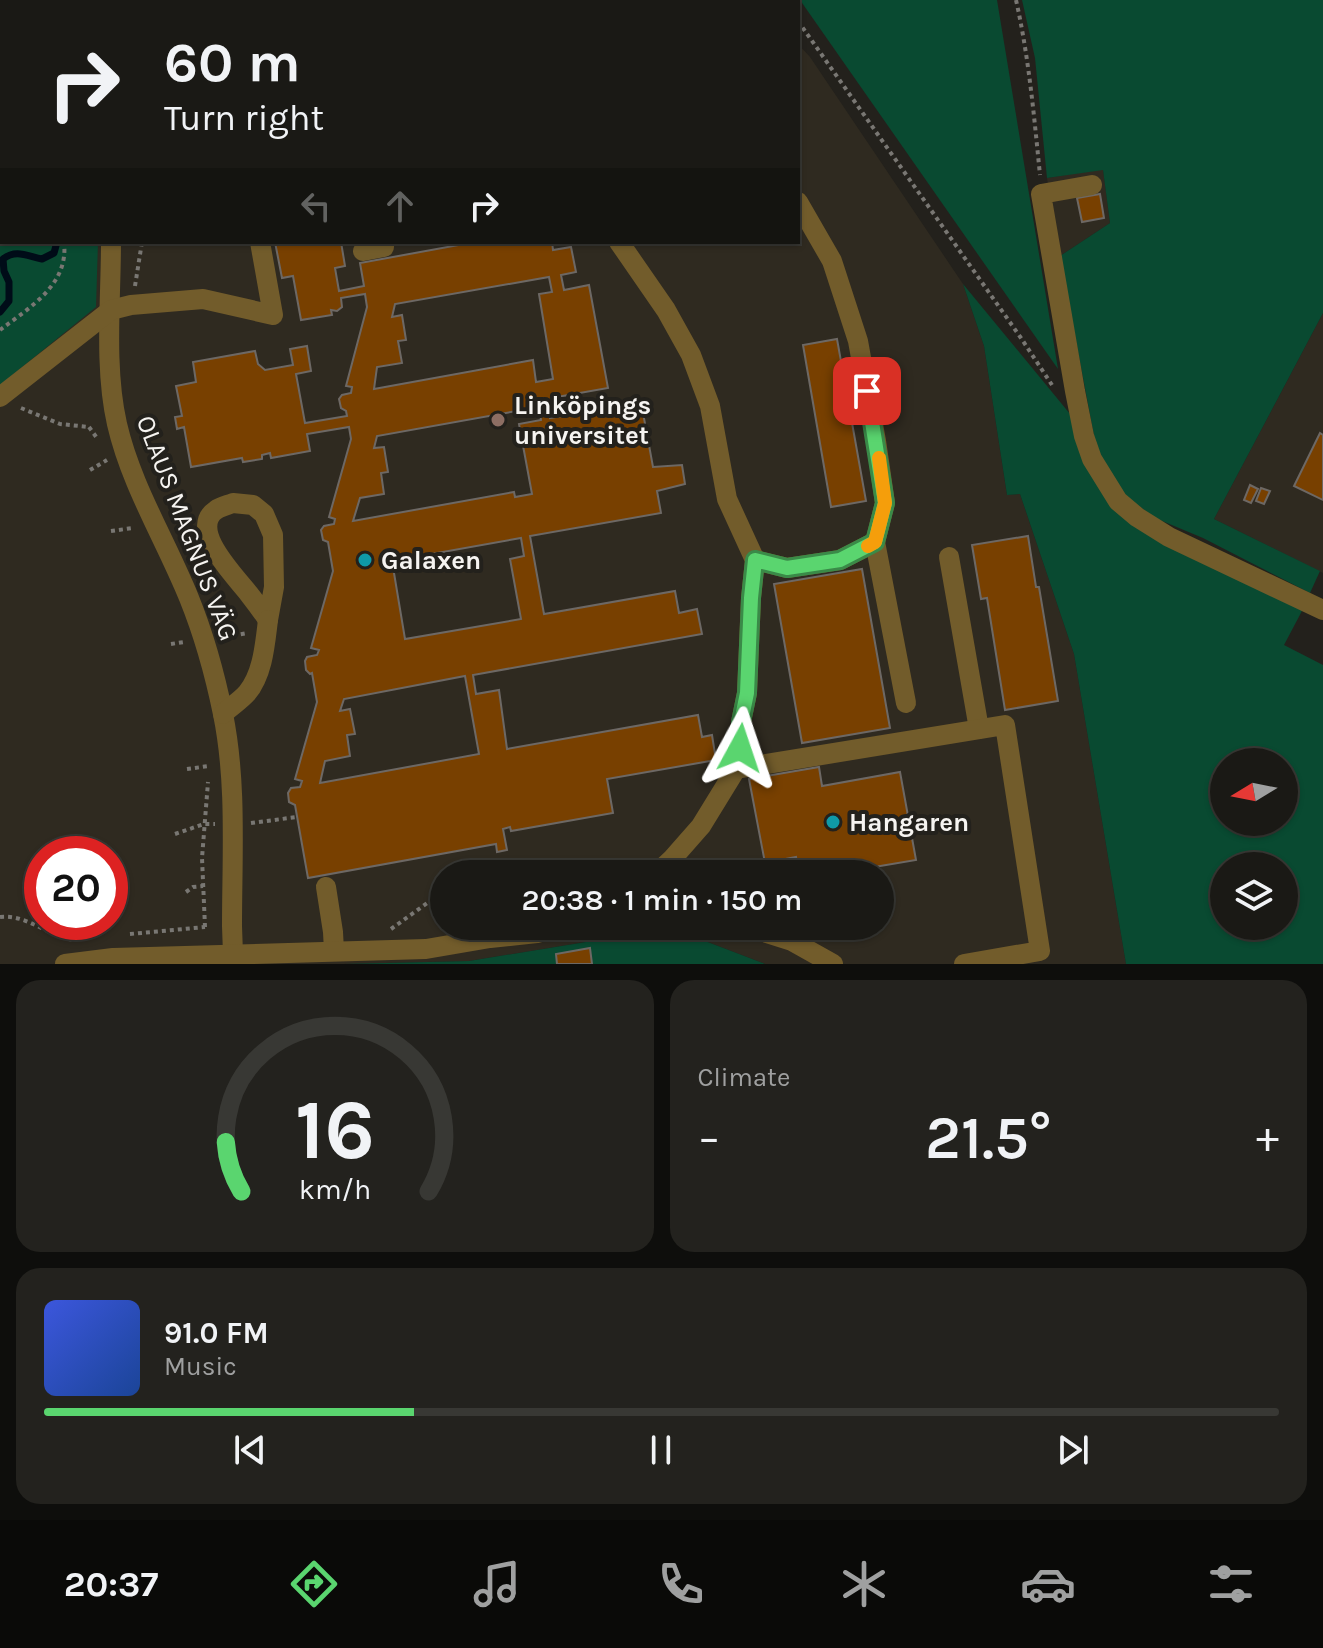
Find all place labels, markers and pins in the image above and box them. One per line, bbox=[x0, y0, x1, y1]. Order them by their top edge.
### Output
pin bbox=[833, 357, 901, 425]
place label: Linköpings universitet bbox=[514, 390, 651, 451]
marker: Linköpings universitet bbox=[489, 411, 507, 429]
place label: Galaxen bbox=[381, 545, 481, 576]
marker: Galaxen bbox=[356, 551, 374, 569]
place label: Hangaren bbox=[849, 807, 969, 838]
marker: Hangaren bbox=[824, 813, 842, 831]

